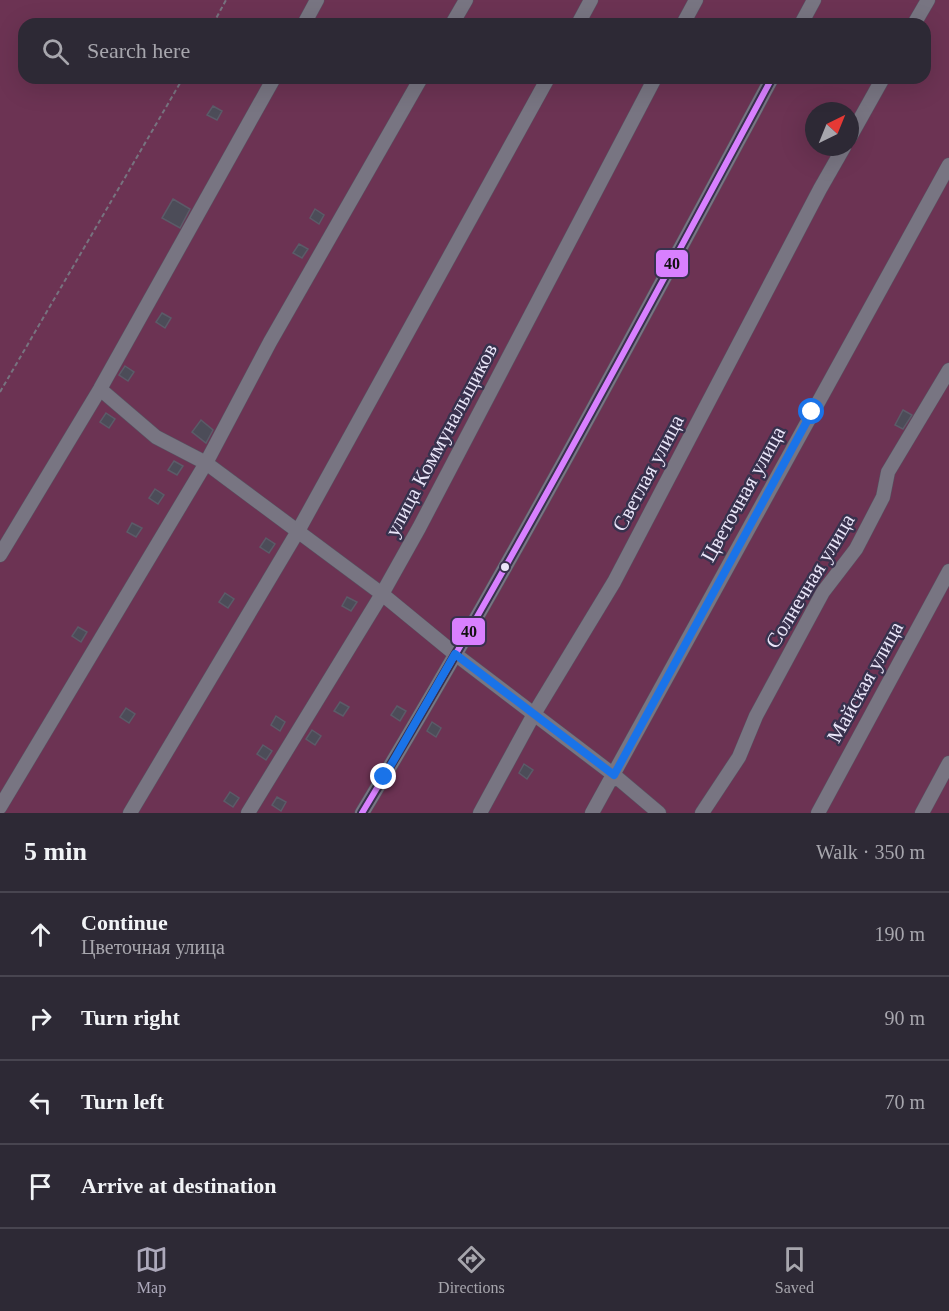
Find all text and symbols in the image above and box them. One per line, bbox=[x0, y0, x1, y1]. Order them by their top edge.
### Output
search box bbox=[18, 18, 931, 84]
icon: search bbox=[39, 35, 72, 68]
text: Search here bbox=[87, 38, 190, 63]
north arrow bbox=[805, 102, 859, 156]
line badge: 40 bbox=[655, 249, 689, 278]
text: 40 bbox=[664, 255, 680, 272]
street label: улица Коммунальщиков bbox=[380, 339, 502, 541]
route start bbox=[798, 398, 824, 424]
street label: Светлая улица bbox=[607, 410, 689, 535]
street label: Цветочная улица bbox=[696, 422, 790, 566]
street label: Солнечная улица bbox=[760, 509, 860, 653]
unlabelled marker bbox=[499, 561, 511, 573]
line badge: 40 bbox=[451, 617, 486, 646]
street label: Майская улица bbox=[822, 617, 908, 747]
text: 40 bbox=[461, 623, 477, 640]
route end bbox=[370, 763, 396, 789]
text: 5 min bbox=[24, 837, 87, 866]
text: Walk · 350 m bbox=[816, 841, 925, 863]
text: Continue bbox=[81, 910, 168, 935]
icon: ahead bbox=[24, 918, 57, 951]
text: 190 m bbox=[874, 923, 925, 945]
text: Цветочная улица bbox=[81, 936, 225, 958]
icon: right bbox=[24, 1002, 57, 1035]
text: Turn right bbox=[81, 1005, 180, 1030]
text: 90 m bbox=[884, 1007, 925, 1029]
icon: left bbox=[24, 1086, 57, 1119]
text: Turn left bbox=[81, 1089, 164, 1114]
text: 70 m bbox=[884, 1091, 925, 1113]
icon: arrive bbox=[24, 1170, 57, 1203]
text: Arrive at destination bbox=[81, 1173, 277, 1198]
tab: Map bbox=[135, 1243, 168, 1297]
tab: Directions bbox=[438, 1243, 505, 1297]
tab: Saved bbox=[775, 1243, 814, 1297]

